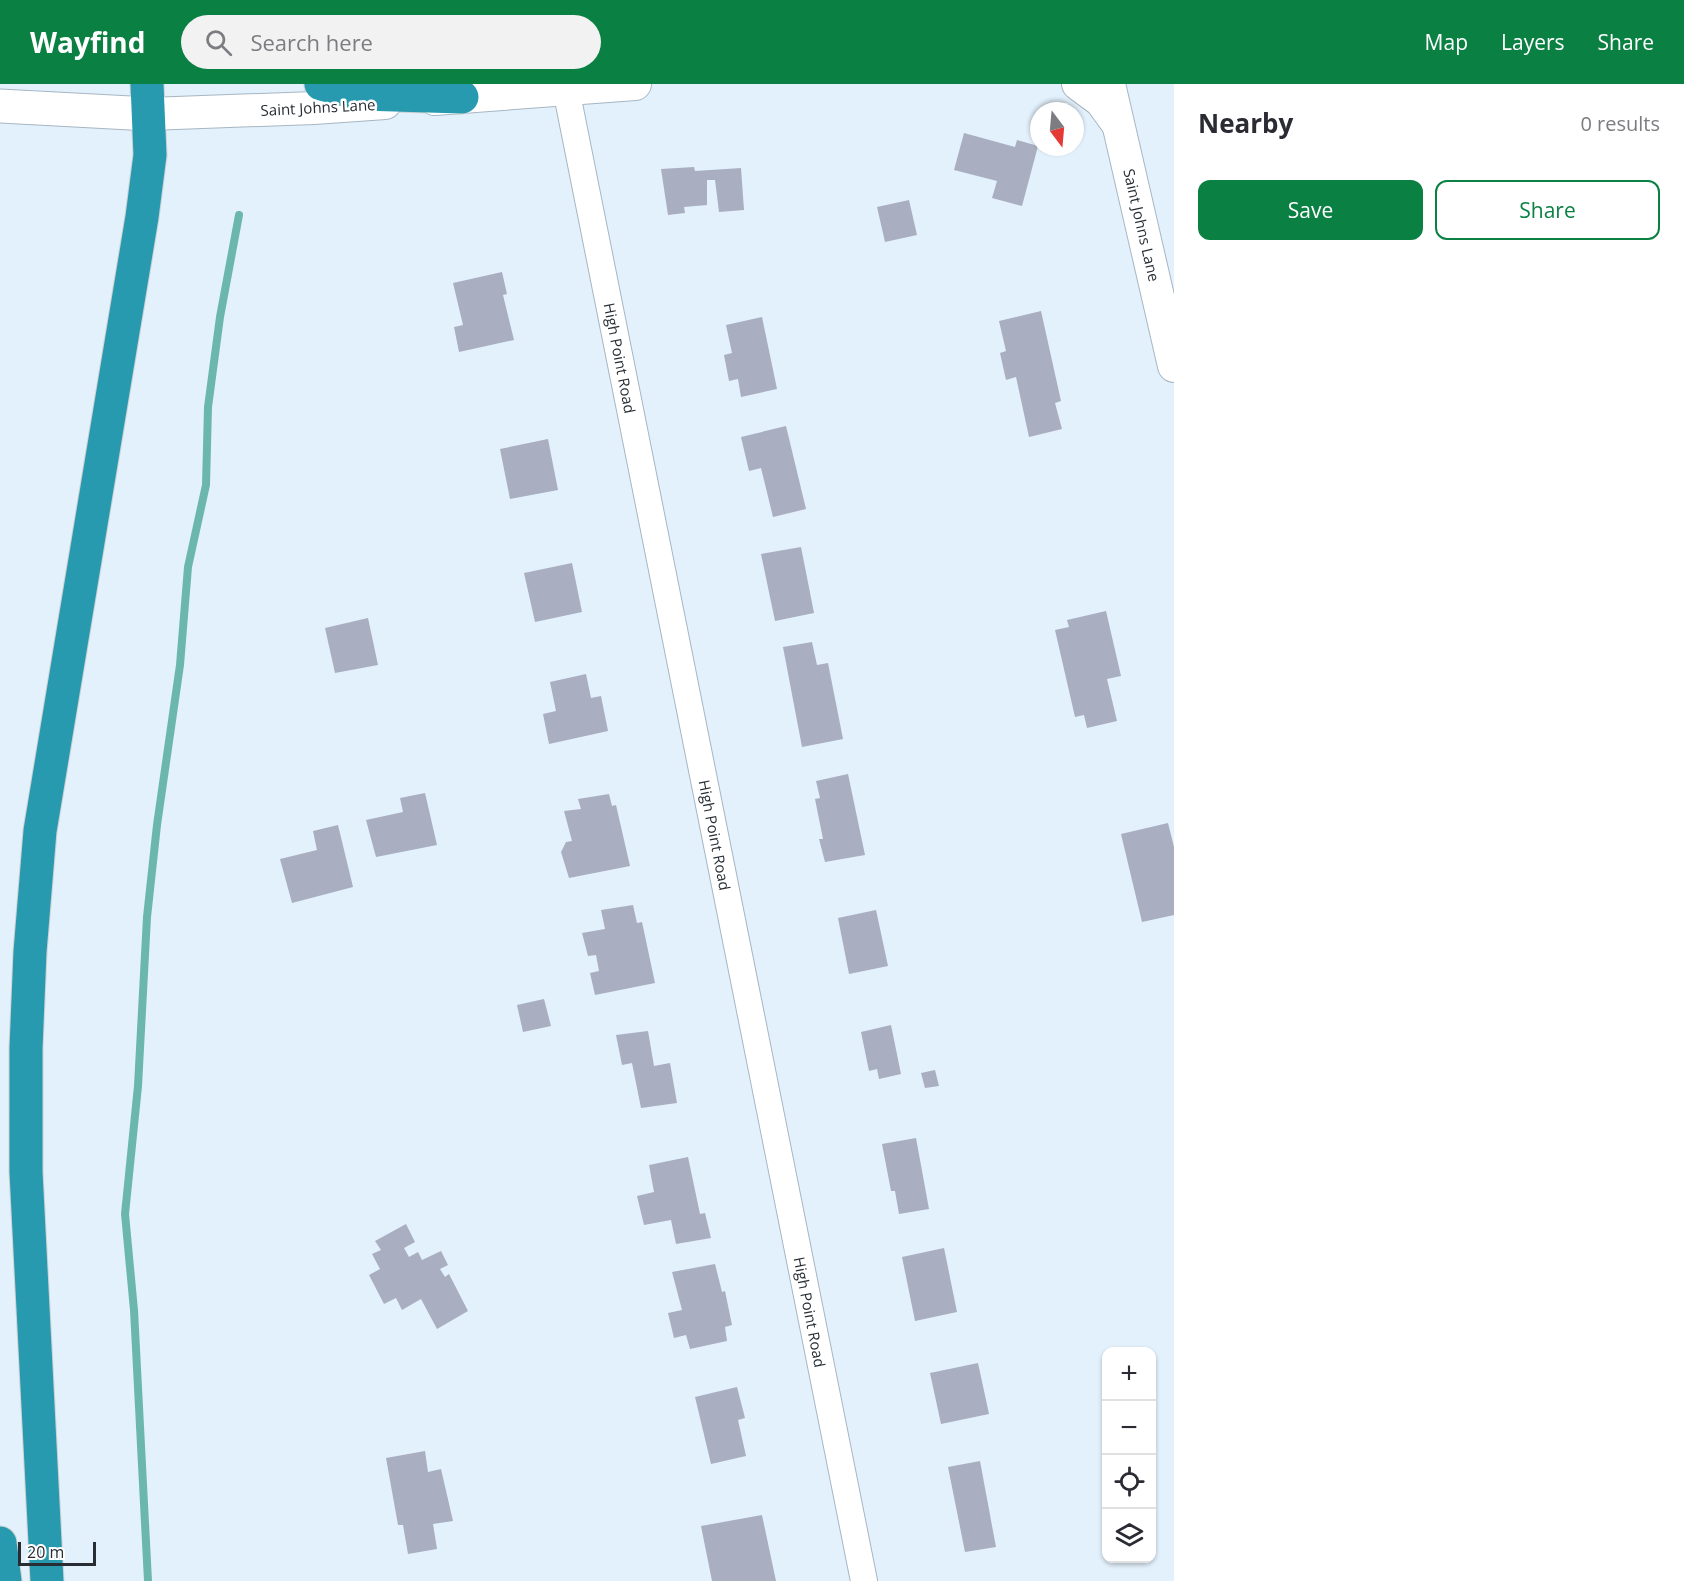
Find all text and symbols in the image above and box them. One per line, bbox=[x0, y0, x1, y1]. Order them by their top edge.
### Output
search box bbox=[181, 15, 601, 69]
text: Wayfind bbox=[30, 23, 145, 61]
icon: search bbox=[202, 26, 235, 59]
text: Search here bbox=[250, 27, 373, 57]
text: Map bbox=[1425, 28, 1468, 56]
text: Layers bbox=[1501, 28, 1565, 56]
text: Share bbox=[1598, 28, 1654, 56]
street label: Saint Johns Lane bbox=[260, 94, 376, 120]
north arrow bbox=[1030, 102, 1084, 156]
text: Nearby bbox=[1198, 105, 1293, 141]
text: 0 results bbox=[1580, 110, 1660, 137]
street label: Saint Johns Lane bbox=[1119, 167, 1165, 283]
button: Save bbox=[1198, 180, 1423, 240]
button: Share bbox=[1435, 180, 1660, 240]
street label: High Point Road bbox=[599, 301, 641, 415]
street label: High Point Road bbox=[694, 778, 736, 892]
street label: High Point Road bbox=[789, 1255, 831, 1369]
map controls bbox=[1102, 1347, 1156, 1563]
button: + bbox=[1102, 1347, 1156, 1401]
button: − bbox=[1102, 1401, 1156, 1455]
button: locate bbox=[1102, 1455, 1156, 1509]
button: layers bbox=[1102, 1509, 1156, 1563]
scale bar bbox=[18, 1539, 96, 1566]
text: 20 m bbox=[27, 1541, 64, 1563]

